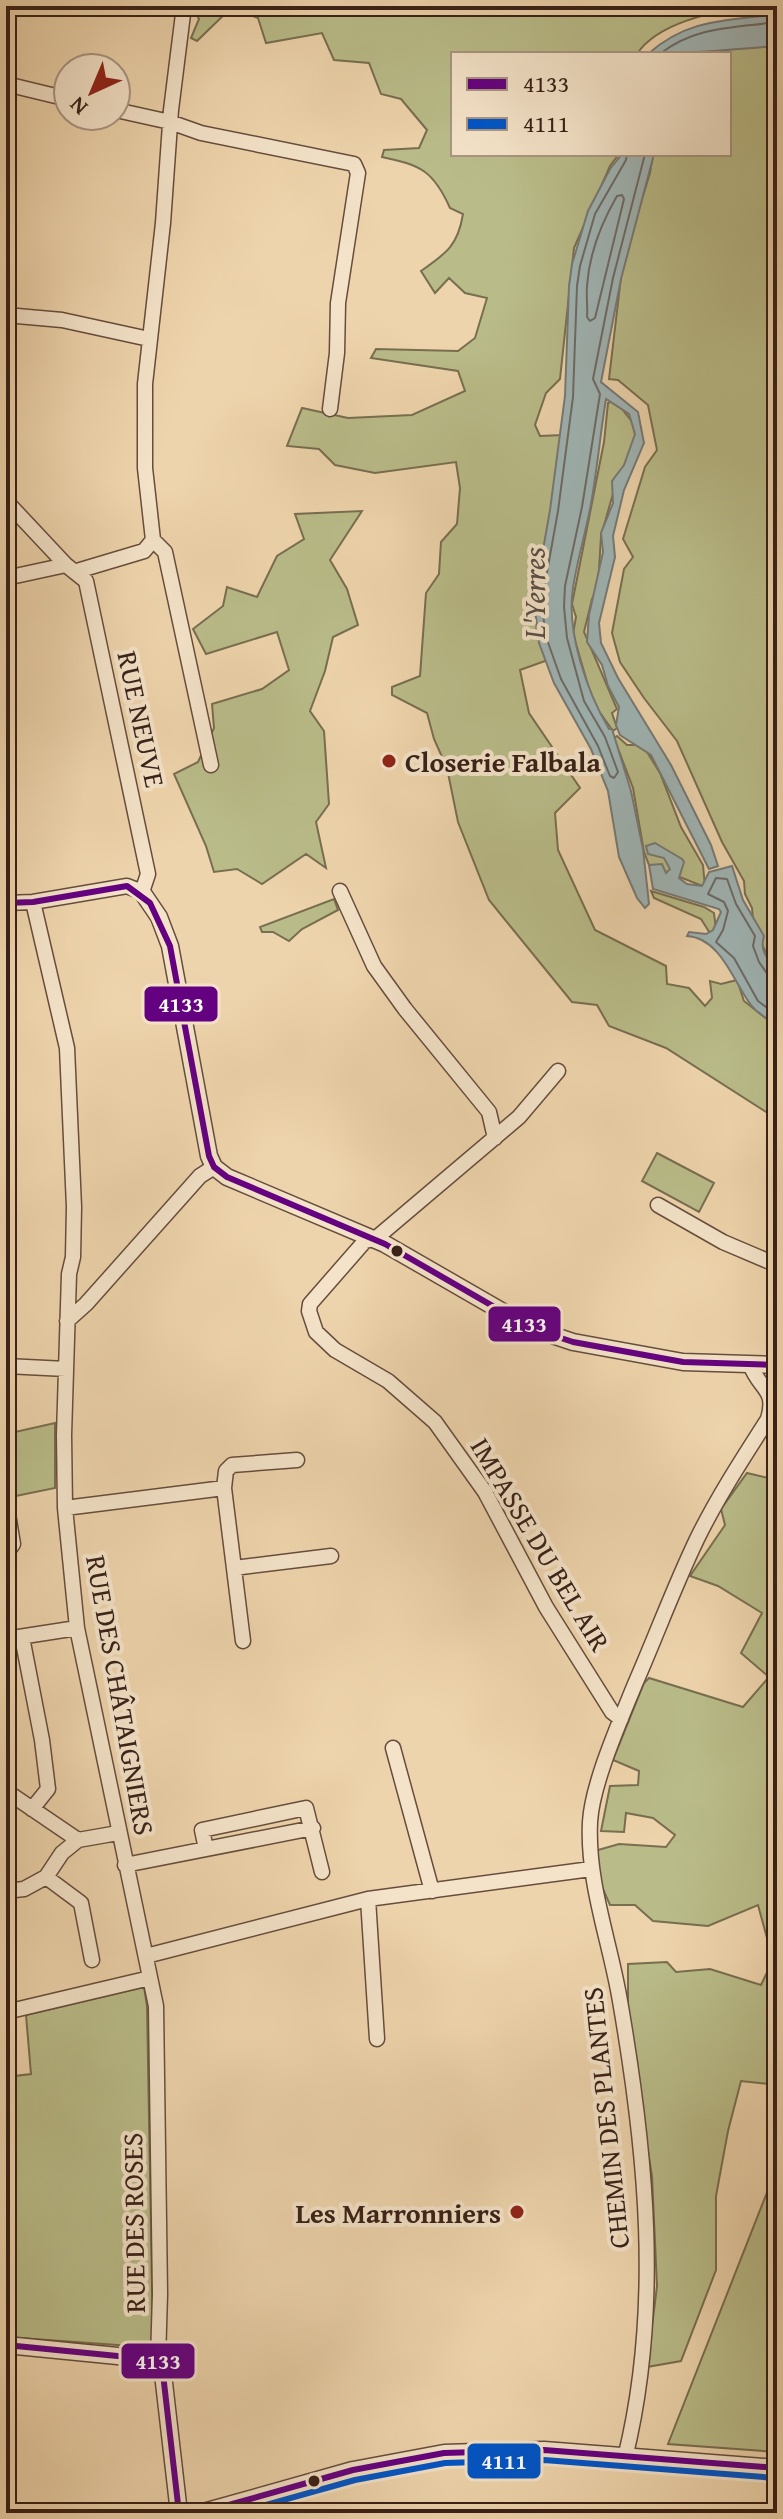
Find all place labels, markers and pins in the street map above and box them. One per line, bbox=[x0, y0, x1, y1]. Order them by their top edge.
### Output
place label: Closerie Falbala bbox=[405, 741, 601, 782]
marker: Closerie Falbala bbox=[380, 752, 398, 770]
unlabelled marker bbox=[389, 1243, 405, 1259]
place label: Les Marronniers bbox=[295, 2192, 501, 2233]
marker: Les Marronniers bbox=[508, 2203, 526, 2221]
unlabelled marker bbox=[306, 2473, 322, 2489]

